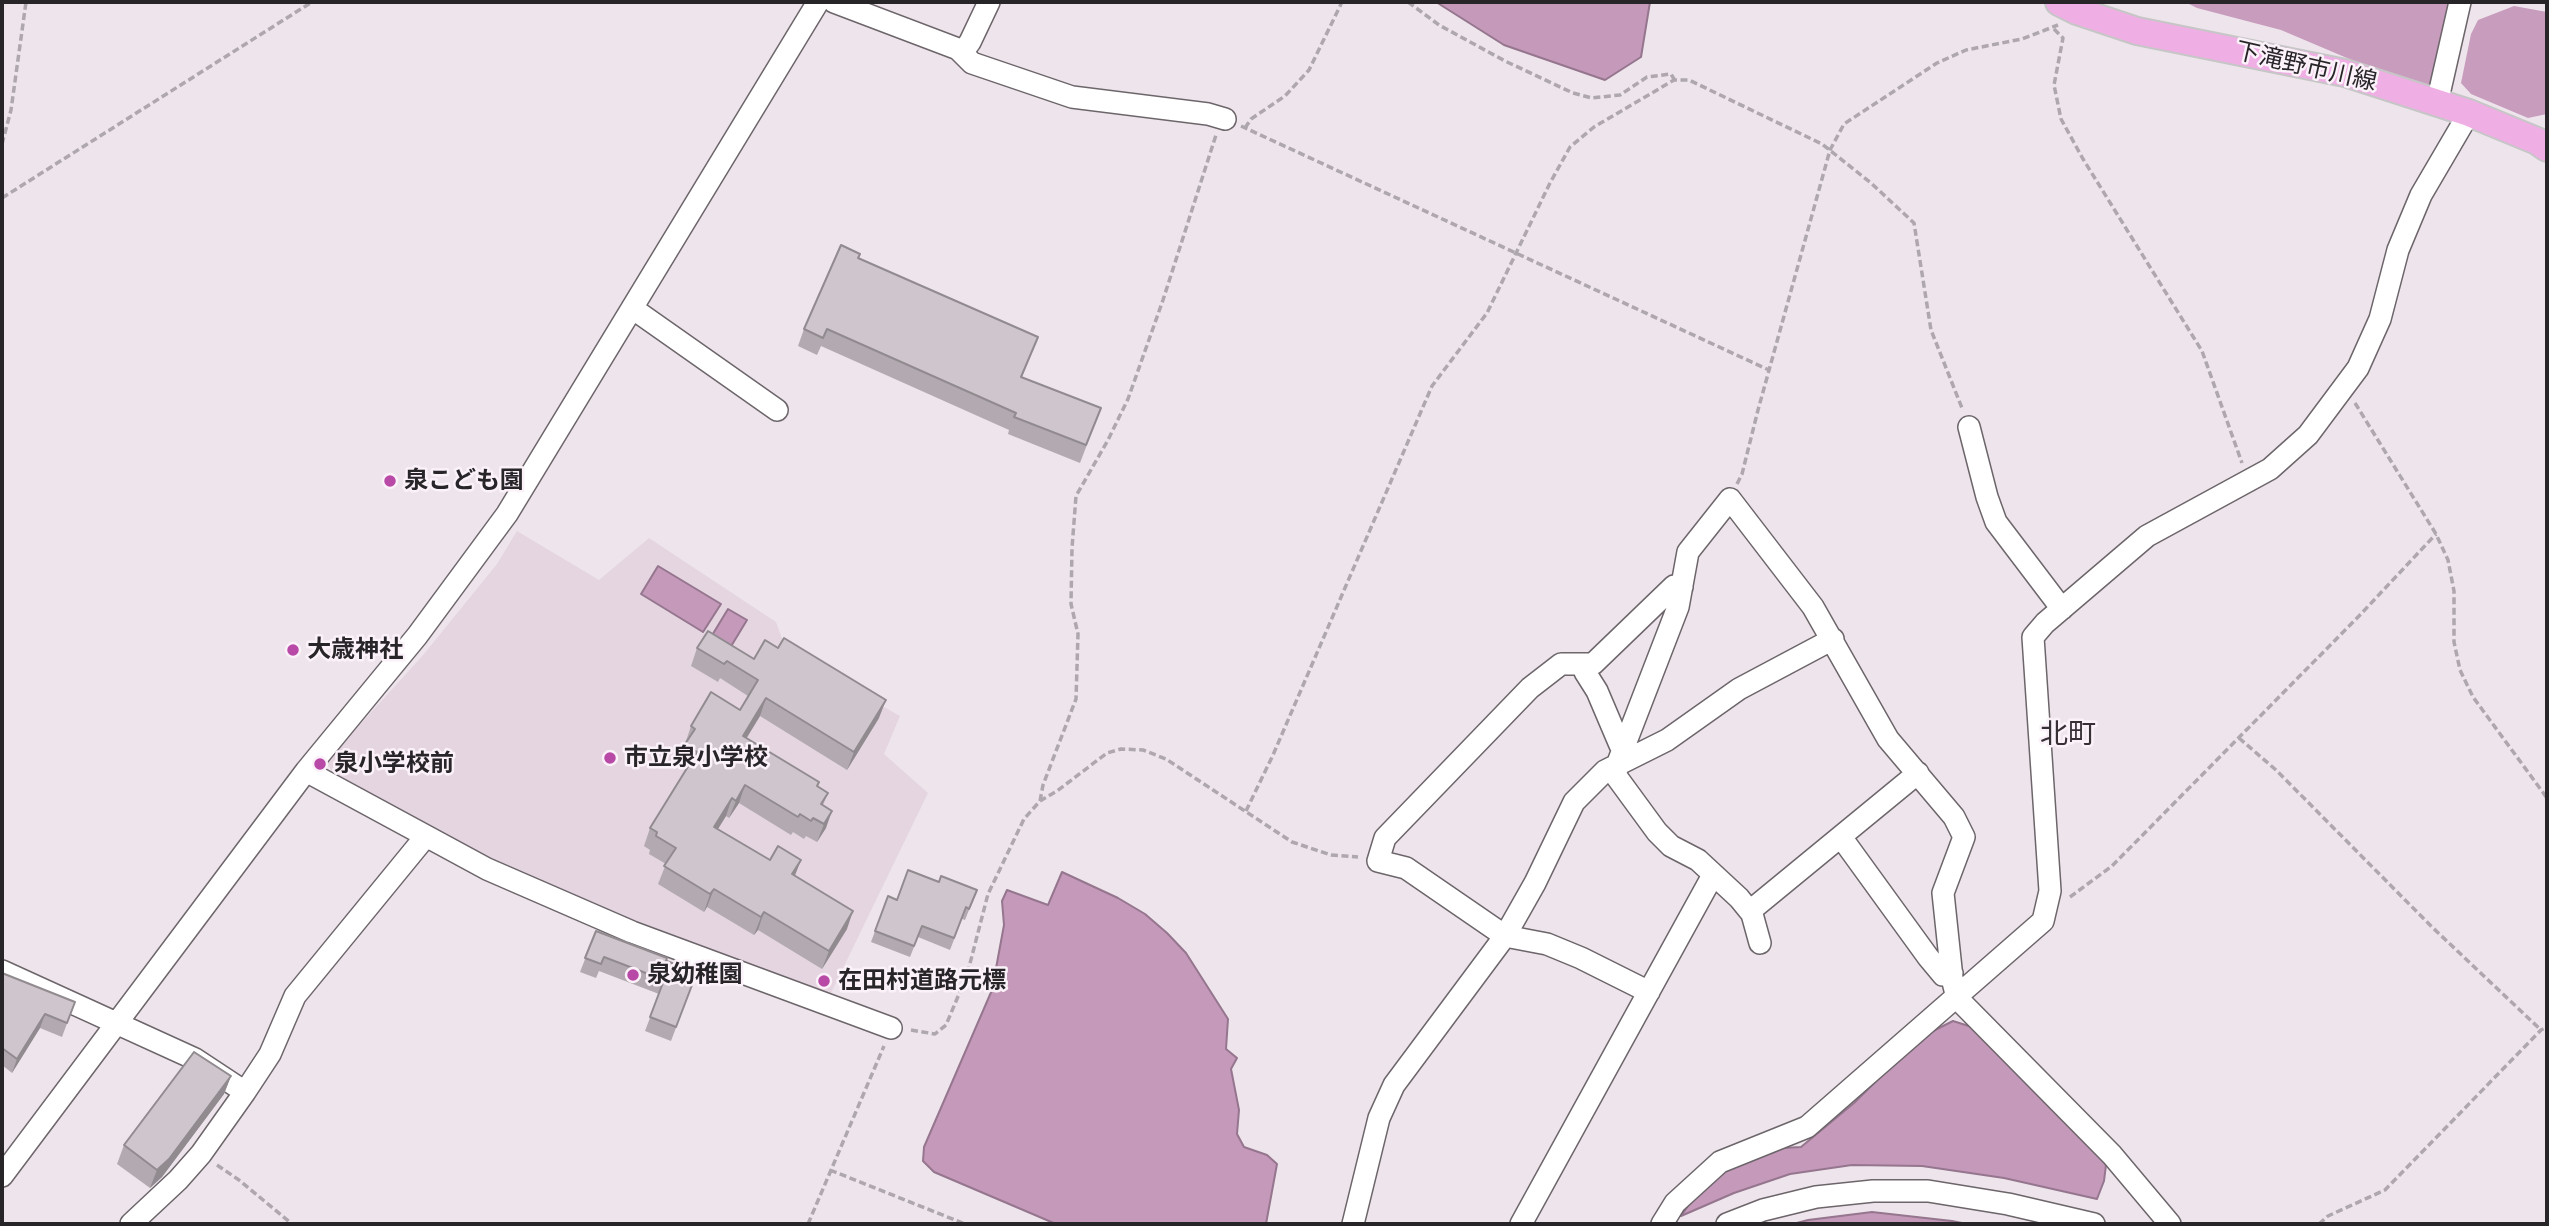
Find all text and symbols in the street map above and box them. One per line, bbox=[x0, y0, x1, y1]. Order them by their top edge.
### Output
street label: 下滝野市川線 bbox=[2233, 37, 2379, 97]
place label: 泉こども園 bbox=[404, 467, 524, 495]
marker: 泉こども園 bbox=[382, 473, 398, 489]
place label: 大歳神社 bbox=[307, 636, 403, 664]
marker: 大歳神社 bbox=[285, 642, 301, 658]
district label: 北町 bbox=[2040, 718, 2096, 752]
place label: 市立泉小学校 bbox=[624, 744, 768, 772]
place label: 泉小学校前 bbox=[334, 750, 454, 778]
marker: 市立泉小学校 bbox=[602, 750, 618, 766]
marker: 泉小学校前 bbox=[312, 756, 328, 772]
place label: 泉幼稚園 bbox=[647, 961, 743, 989]
marker: 泉幼稚園 bbox=[625, 967, 641, 983]
place label: 在田村道路元標 bbox=[838, 967, 1006, 995]
marker: 在田村道路元標 bbox=[816, 973, 832, 989]

